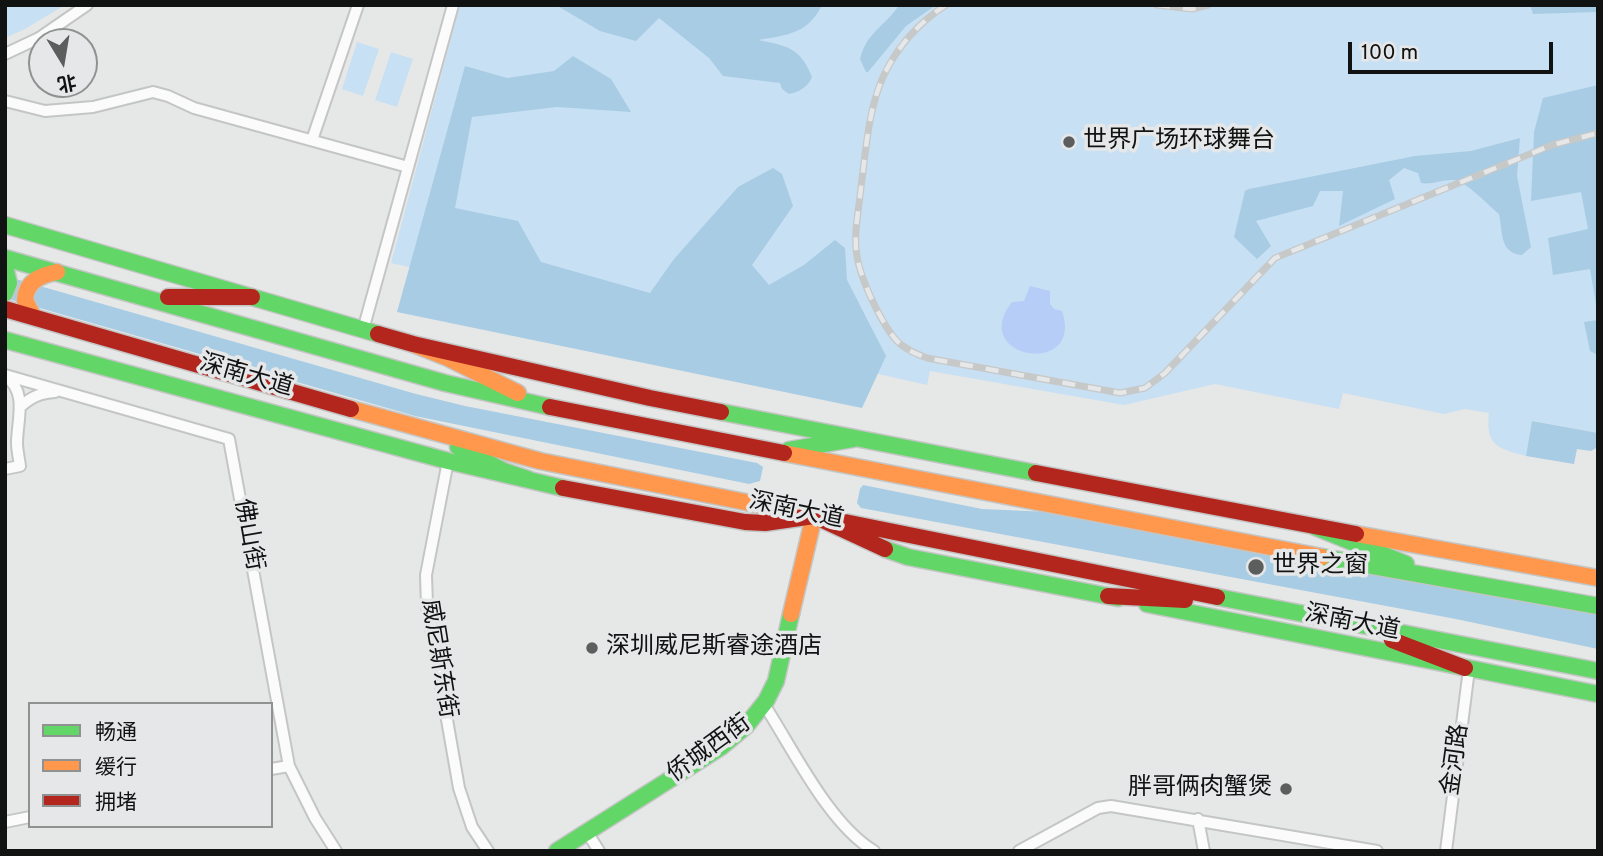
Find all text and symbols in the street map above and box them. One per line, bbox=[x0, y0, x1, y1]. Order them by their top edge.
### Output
north arrow bbox=[28, 28, 98, 98]
scale bar bbox=[1351, 28, 1556, 72]
text: 100 m bbox=[1361, 40, 1418, 67]
text: 北 bbox=[55, 68, 78, 95]
place label: 世界广场环球舞台 bbox=[1083, 128, 1275, 156]
marker: 世界广场环球舞台 bbox=[1061, 134, 1077, 150]
street label: 深南大道 bbox=[196, 350, 296, 404]
street label: 深南大道 bbox=[746, 488, 846, 536]
street label: 佛山街 bbox=[227, 497, 267, 573]
place label: 世界之窗 bbox=[1272, 553, 1368, 581]
marker: 世界之窗 bbox=[1246, 557, 1266, 577]
street label: 威尼斯东街 bbox=[413, 597, 461, 721]
street label: 深南大道 bbox=[1302, 601, 1402, 647]
place label: 深圳威尼斯睿途酒店 bbox=[606, 634, 822, 662]
marker: 深圳威尼斯睿途酒店 bbox=[584, 640, 600, 656]
legend bbox=[28, 702, 273, 828]
street label: 侨城西街 bbox=[663, 710, 757, 790]
text: 畅通 bbox=[95, 720, 137, 747]
street label: 金河路 bbox=[1438, 722, 1476, 798]
text: 缓行 bbox=[95, 755, 137, 782]
place label: 胖哥俩·肉蟹煲 bbox=[1128, 775, 1272, 803]
marker: 胖哥俩·肉蟹煲 bbox=[1278, 781, 1294, 797]
text: 拥堵 bbox=[95, 790, 137, 817]

